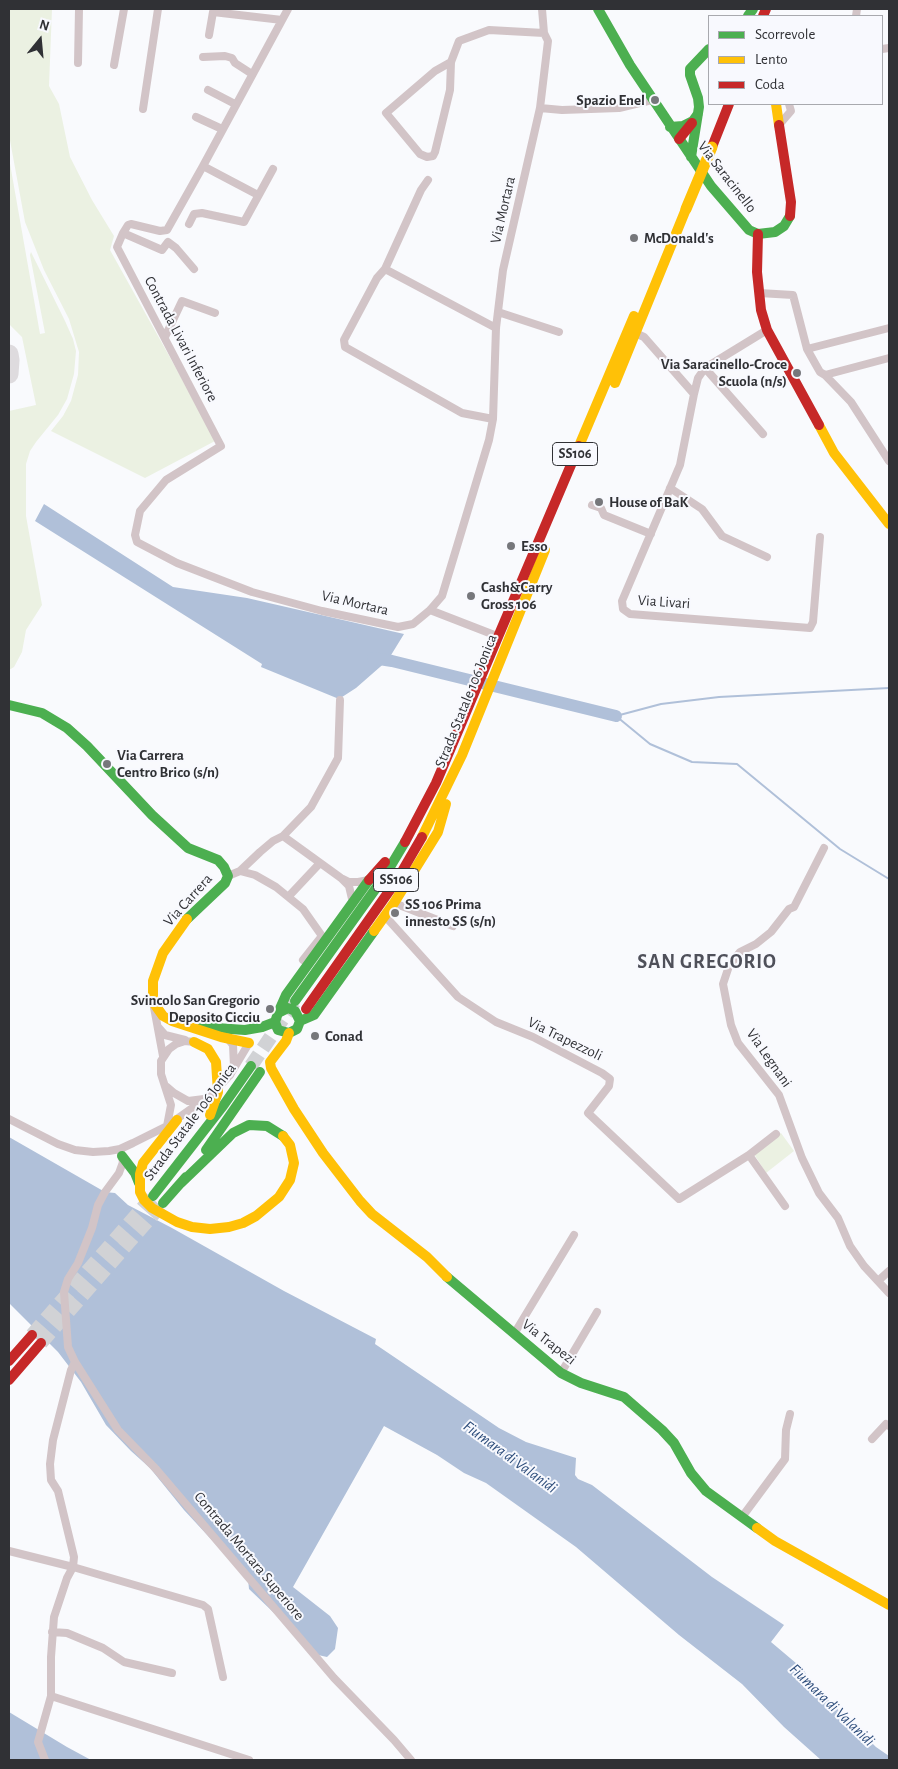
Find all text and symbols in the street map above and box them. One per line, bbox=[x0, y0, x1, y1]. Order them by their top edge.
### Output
north arrow bbox=[15, 15, 65, 65]
legend bbox=[708, 15, 883, 105]
text: N bbox=[38, 18, 51, 34]
text: Scorrevole bbox=[755, 27, 815, 42]
text: Lento bbox=[755, 52, 788, 67]
text: Coda bbox=[755, 77, 785, 92]
place label: Spazio Enel bbox=[576, 91, 645, 109]
marker: Spazio Enel bbox=[649, 94, 661, 106]
street label: Via Saracinello bbox=[694, 138, 760, 216]
street label: Via Mortara bbox=[487, 175, 519, 245]
place label: McDonald's bbox=[644, 229, 714, 247]
marker: McDonald's bbox=[628, 232, 640, 244]
street label: Contrada Livari Inferiore bbox=[140, 273, 222, 405]
place label: Via Saracinello-Croce Scuola (n/s) bbox=[661, 355, 787, 390]
marker: Via Saracinello-Croce Scuola (n/s) bbox=[791, 367, 803, 379]
road number: SS106 bbox=[552, 442, 598, 466]
place label: House of BaK bbox=[609, 493, 688, 511]
marker: House of BaK bbox=[593, 496, 605, 508]
place label: Esso bbox=[521, 537, 548, 555]
marker: Esso bbox=[505, 540, 517, 552]
place label: Cash&Carry Gross 106 bbox=[481, 578, 553, 613]
street label: Via Mortara bbox=[320, 587, 390, 619]
marker: Cash&Carry Gross 106 bbox=[465, 590, 477, 602]
street label: Via Livari bbox=[637, 591, 691, 613]
street label: Strada Statale 106 Jonica bbox=[431, 632, 501, 770]
place label: Via Carrera Centro Brico (s/n) bbox=[117, 746, 220, 781]
marker: Via Carrera Centro Brico (s/n) bbox=[101, 758, 113, 770]
road number: SS106 bbox=[374, 868, 418, 892]
street label: Via Carrera bbox=[160, 870, 216, 930]
place label: SS 106 Prima innesto SS (s/n) bbox=[405, 895, 496, 930]
marker: SS 106 Prima innesto SS (s/n) bbox=[389, 907, 401, 919]
district label: SAN GREGORIO bbox=[636, 950, 778, 974]
place label: Svincolo San Gregorio Deposito Cicciu bbox=[131, 991, 260, 1026]
marker: Svincolo San Gregorio Deposito Cicciu bbox=[264, 1003, 276, 1015]
street label: Via Trapezzoli bbox=[525, 1013, 605, 1065]
street label: Via Legnani bbox=[742, 1025, 796, 1091]
place label: Conad bbox=[325, 1027, 363, 1045]
marker: Conad bbox=[309, 1030, 321, 1042]
street label: Strada Statale 106 Jonica bbox=[140, 1060, 240, 1184]
street label: Via Trapezi bbox=[518, 1315, 580, 1369]
water label: Fiumara di Valanidi bbox=[460, 1417, 560, 1497]
street label: Contrada Mortara Superiore bbox=[190, 1488, 308, 1624]
water label: Fiumara di Valanidi bbox=[785, 1660, 879, 1750]

